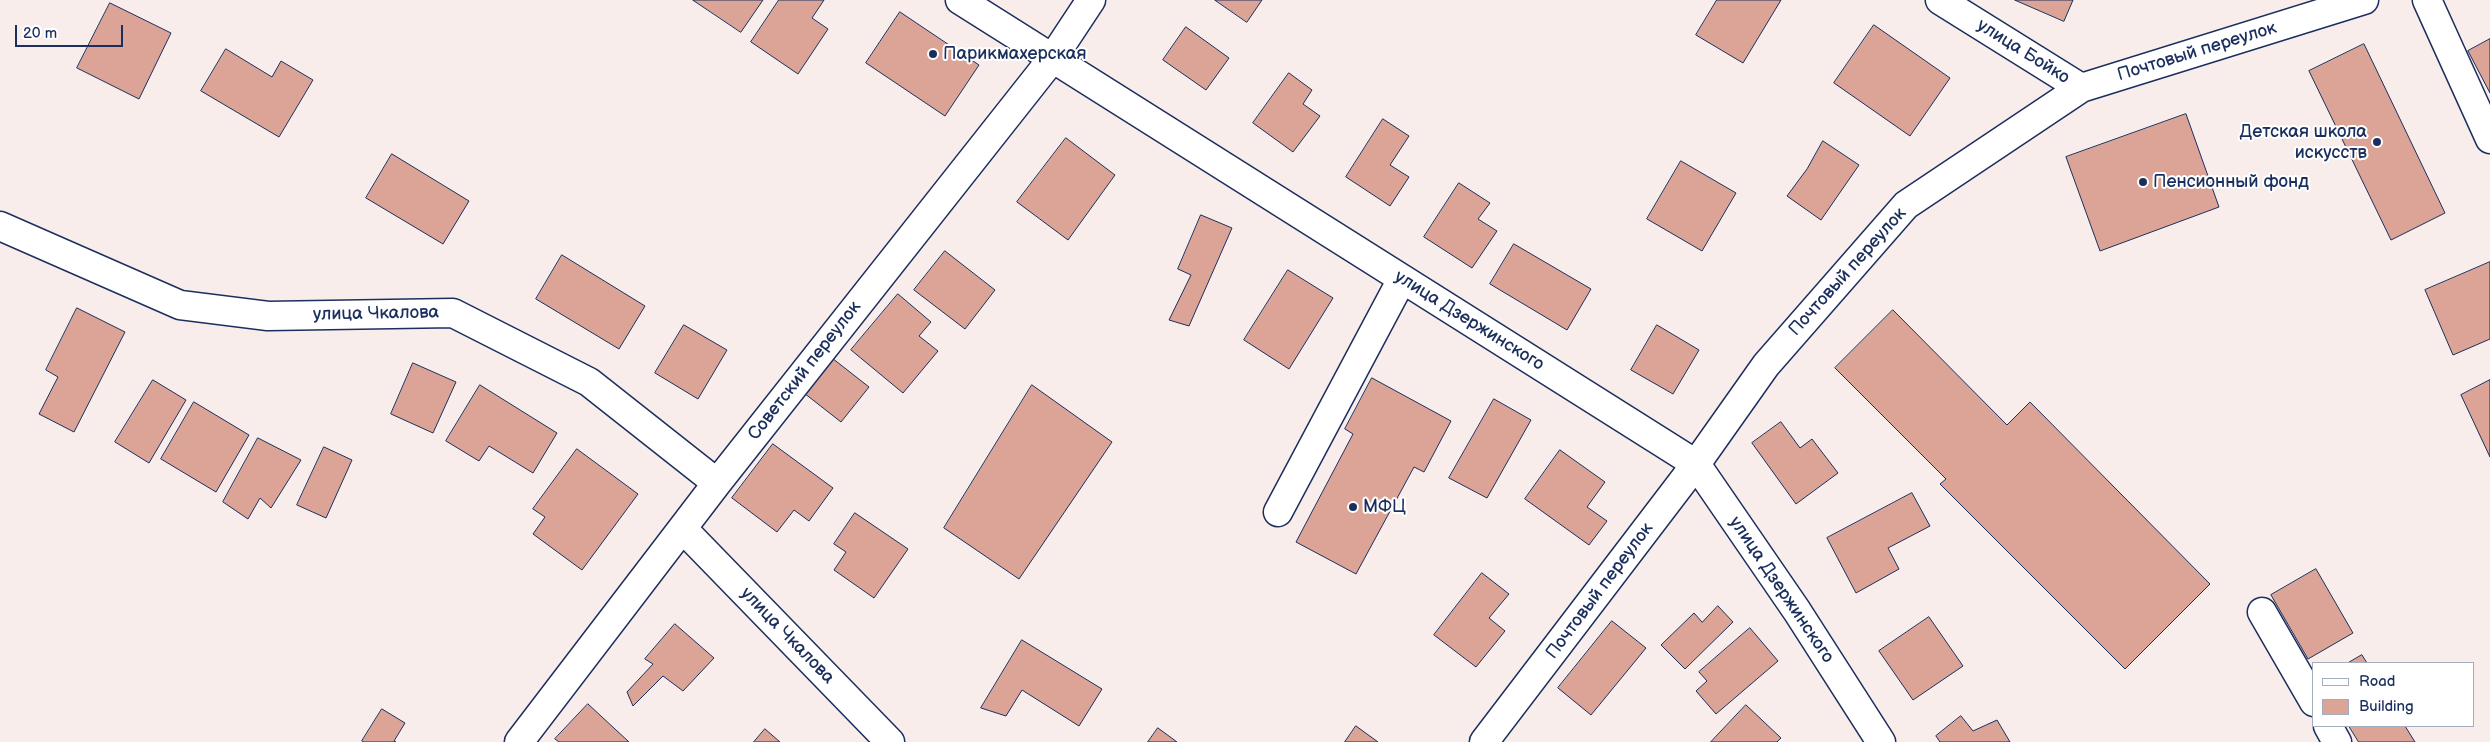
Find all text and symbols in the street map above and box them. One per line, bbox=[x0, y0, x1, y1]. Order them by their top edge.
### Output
scale bar bbox=[18, 15, 125, 47]
street label: улица Бойко bbox=[1973, 15, 2073, 89]
street label: Почтовый переулок bbox=[2115, 18, 2279, 86]
text: 20 m bbox=[23, 24, 57, 43]
place label: Парикмахерская bbox=[943, 43, 1086, 65]
marker: Парикмахерская bbox=[927, 48, 939, 60]
place label: Детская школа искусств bbox=[2239, 121, 2367, 163]
marker: Детская школа искусств bbox=[2371, 136, 2383, 148]
place label: Пенсионный фонд bbox=[2153, 171, 2309, 193]
marker: Пенсионный фонд bbox=[2137, 176, 2149, 188]
street label: Почтовый переулок bbox=[1785, 203, 1911, 341]
street label: улица Дзержинского bbox=[1390, 266, 1548, 376]
street label: Советский переулок bbox=[744, 297, 866, 445]
street label: улица Чкалова bbox=[313, 302, 439, 326]
place label: МФЦ bbox=[1363, 496, 1406, 518]
marker: МФЦ bbox=[1347, 501, 1359, 513]
street label: улица Дзержинского bbox=[1724, 513, 1838, 667]
street label: Почтовый переулок bbox=[1542, 519, 1658, 663]
street label: улица Чкалова bbox=[735, 583, 839, 689]
legend bbox=[2312, 662, 2475, 727]
text: Road bbox=[2359, 672, 2395, 691]
text: Building bbox=[2359, 697, 2414, 716]

